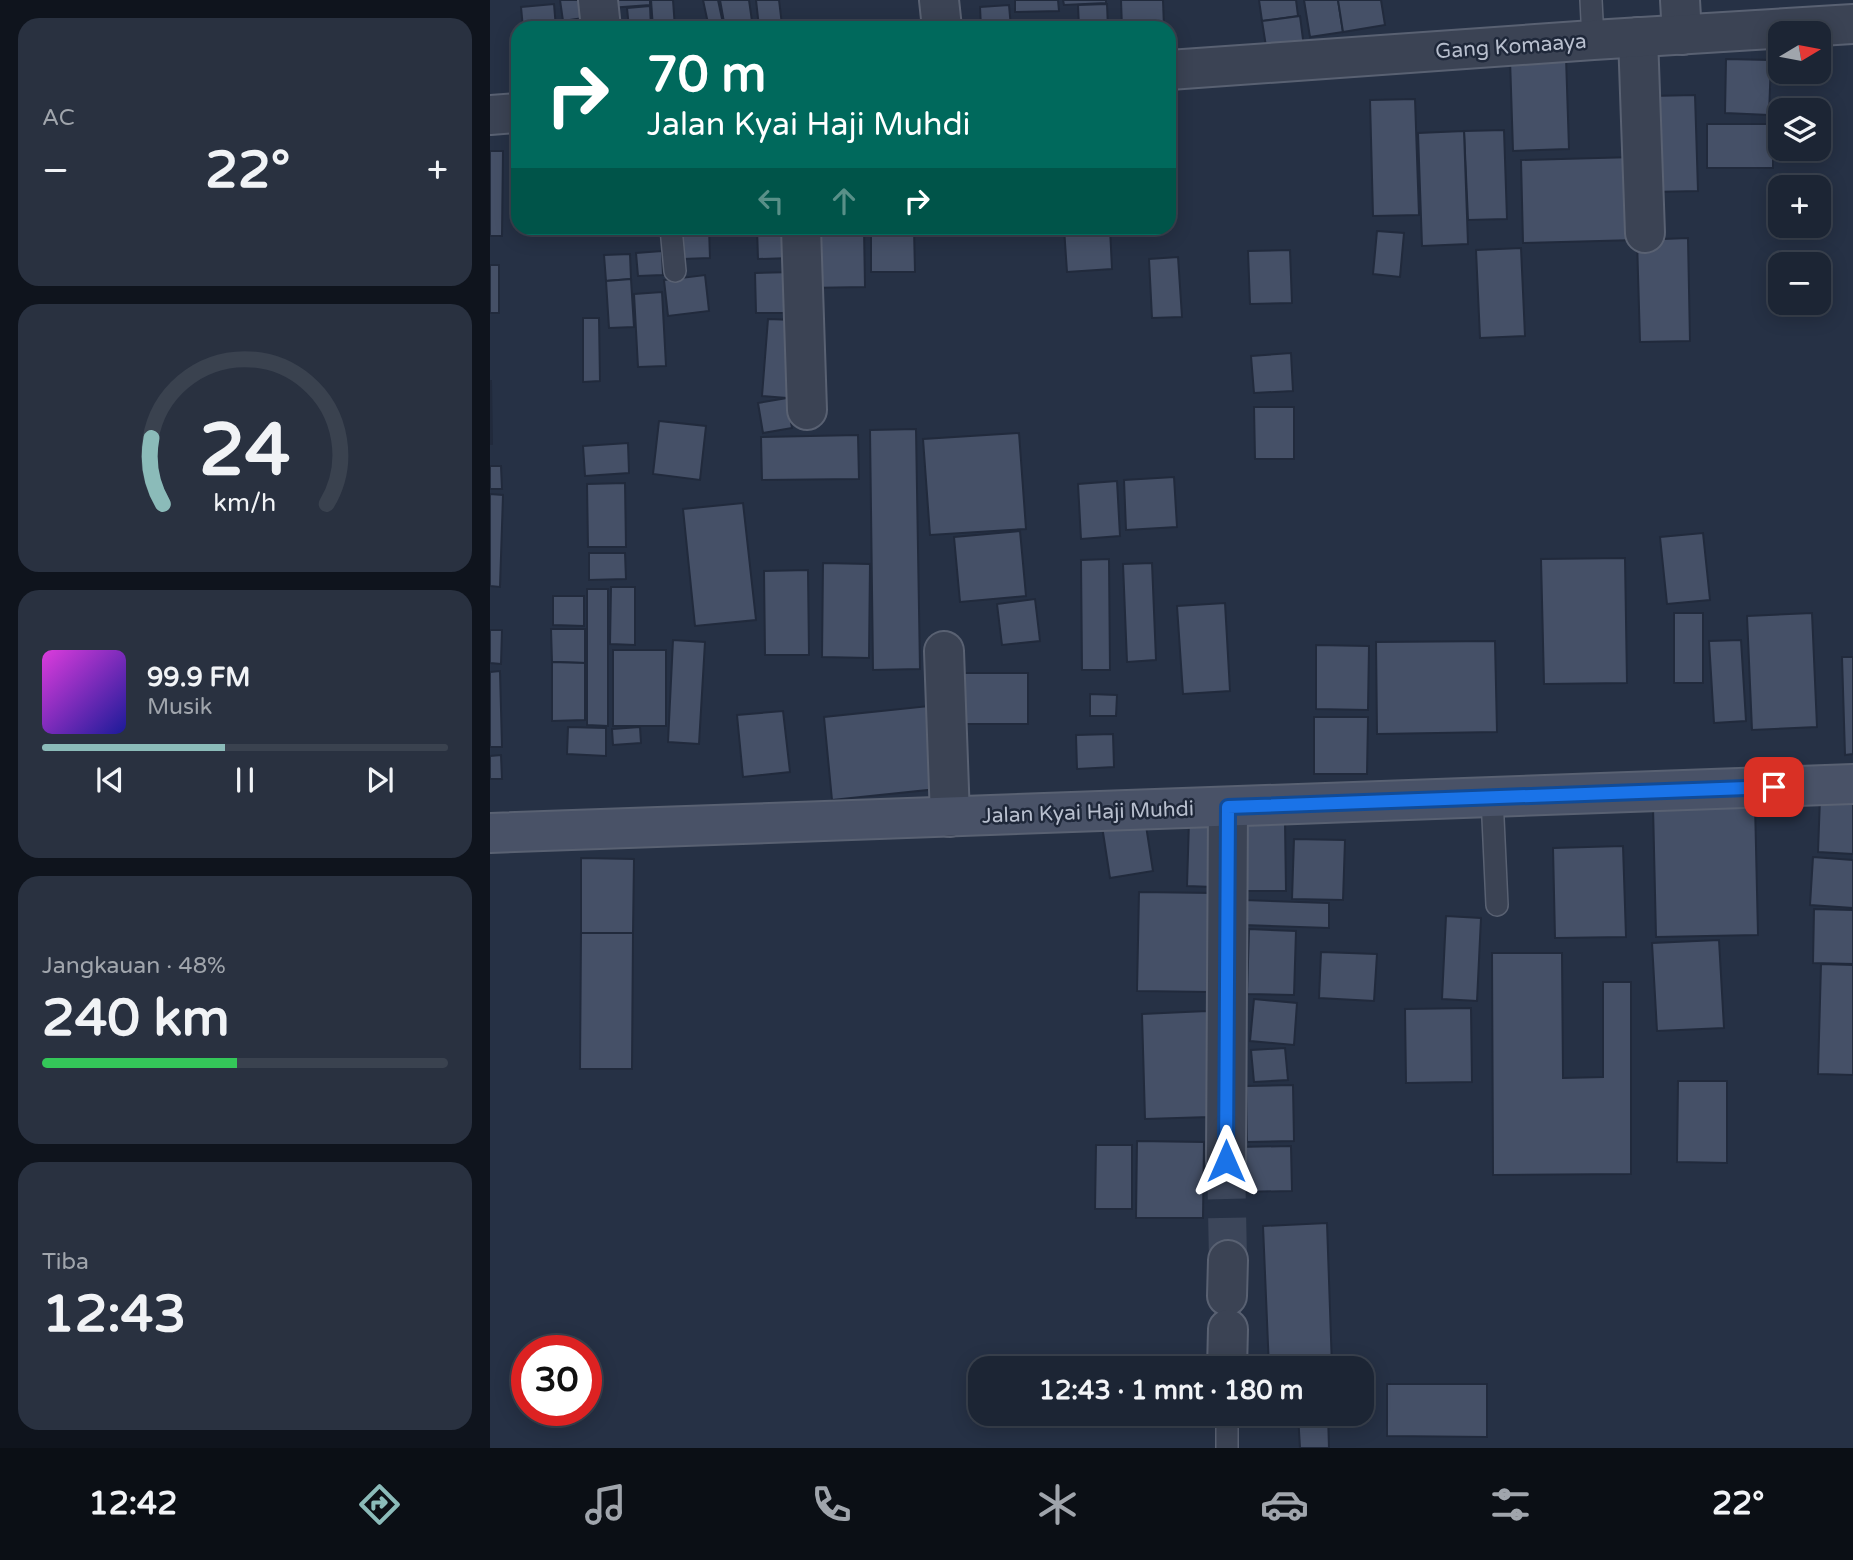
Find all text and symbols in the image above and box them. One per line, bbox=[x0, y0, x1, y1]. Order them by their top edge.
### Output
north arrow bbox=[1768, 21, 1830, 84]
map controls bbox=[1768, 21, 1831, 315]
street label: Gang Komaaya bbox=[1435, 29, 1588, 64]
text: 70 m bbox=[647, 46, 766, 105]
icon: right bbox=[532, 49, 623, 140]
button: layers bbox=[1768, 98, 1831, 161]
text: AC bbox=[42, 104, 75, 132]
text: Jalan Kyai Haji Muhdi bbox=[647, 106, 971, 144]
text: 22° bbox=[205, 139, 290, 202]
text: − bbox=[42, 148, 69, 194]
text: + bbox=[427, 148, 448, 194]
button: + bbox=[1768, 175, 1831, 238]
icon: left bbox=[752, 182, 790, 220]
icon: ahead bbox=[825, 182, 863, 220]
icon: right bbox=[898, 182, 936, 220]
button: − bbox=[1768, 252, 1831, 315]
text: 24 bbox=[199, 407, 291, 495]
text: km/h bbox=[214, 488, 276, 518]
text: 99.9 FM bbox=[147, 662, 250, 693]
text: Musik bbox=[147, 693, 212, 721]
pin bbox=[1744, 757, 1804, 817]
icon: previous bbox=[91, 761, 129, 799]
icon: pause bbox=[226, 761, 264, 799]
icon: next bbox=[361, 761, 399, 799]
icon: arrive bbox=[1755, 768, 1793, 806]
street label: Jalan Kyai Haji Muhdi bbox=[981, 796, 1195, 829]
text: Jangkauan · 48% bbox=[42, 952, 226, 980]
text: 240 km bbox=[42, 987, 230, 1050]
position arrow bbox=[1189, 1124, 1263, 1198]
text: Tiba bbox=[42, 1248, 89, 1276]
text: 12:43 bbox=[42, 1283, 186, 1346]
speed limit sign: 30 bbox=[511, 1335, 602, 1426]
text: 12:43 · 1 mnt · 180 m bbox=[1039, 1375, 1303, 1406]
icon: directions bbox=[355, 1480, 404, 1529]
icon: music bbox=[581, 1480, 630, 1529]
icon: phone bbox=[807, 1480, 856, 1529]
icon: climate bbox=[1033, 1480, 1082, 1529]
icon: car bbox=[1260, 1480, 1309, 1529]
icon: filters bbox=[1486, 1480, 1535, 1529]
text: 12:42 bbox=[89, 1485, 177, 1523]
text: 22° bbox=[1712, 1485, 1764, 1523]

